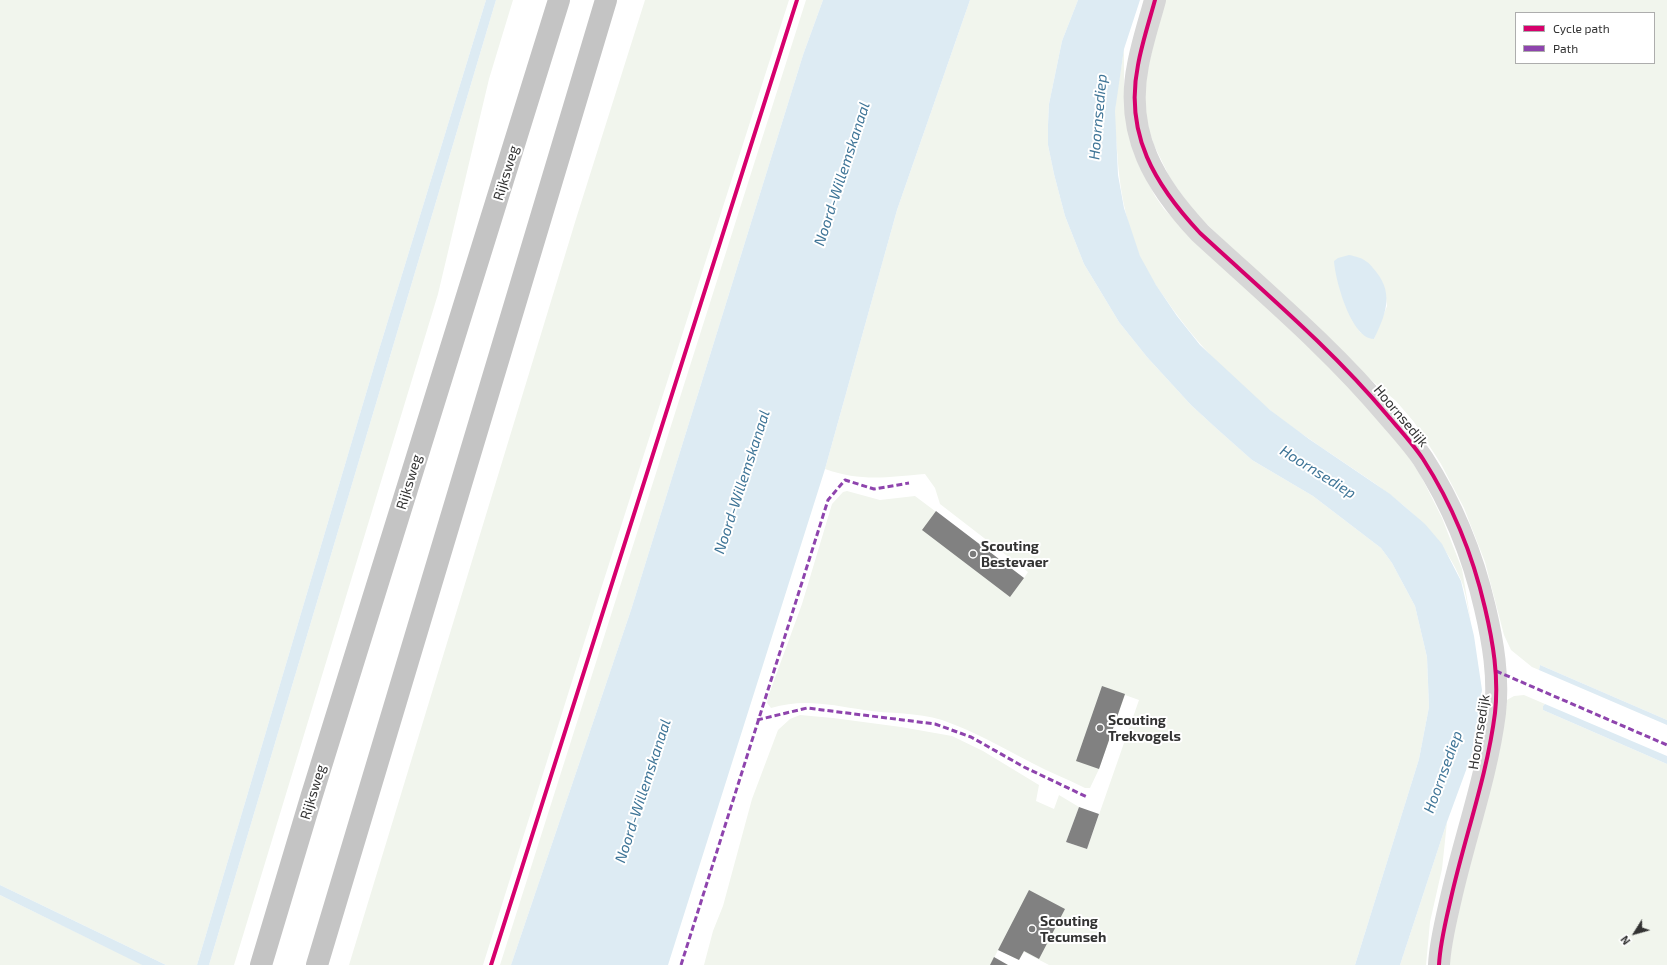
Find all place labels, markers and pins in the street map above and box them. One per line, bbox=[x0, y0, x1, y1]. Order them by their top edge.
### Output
place label: Scouting Bestevaer bbox=[981, 538, 1049, 570]
marker: Scouting Bestevaer bbox=[968, 549, 978, 559]
place label: Scouting Trekvogels bbox=[1108, 712, 1181, 744]
marker: Scouting Trekvogels bbox=[1095, 723, 1105, 733]
place label: Scouting Tecumseh bbox=[1040, 913, 1106, 946]
marker: Scouting Tecumseh bbox=[1027, 924, 1037, 934]

